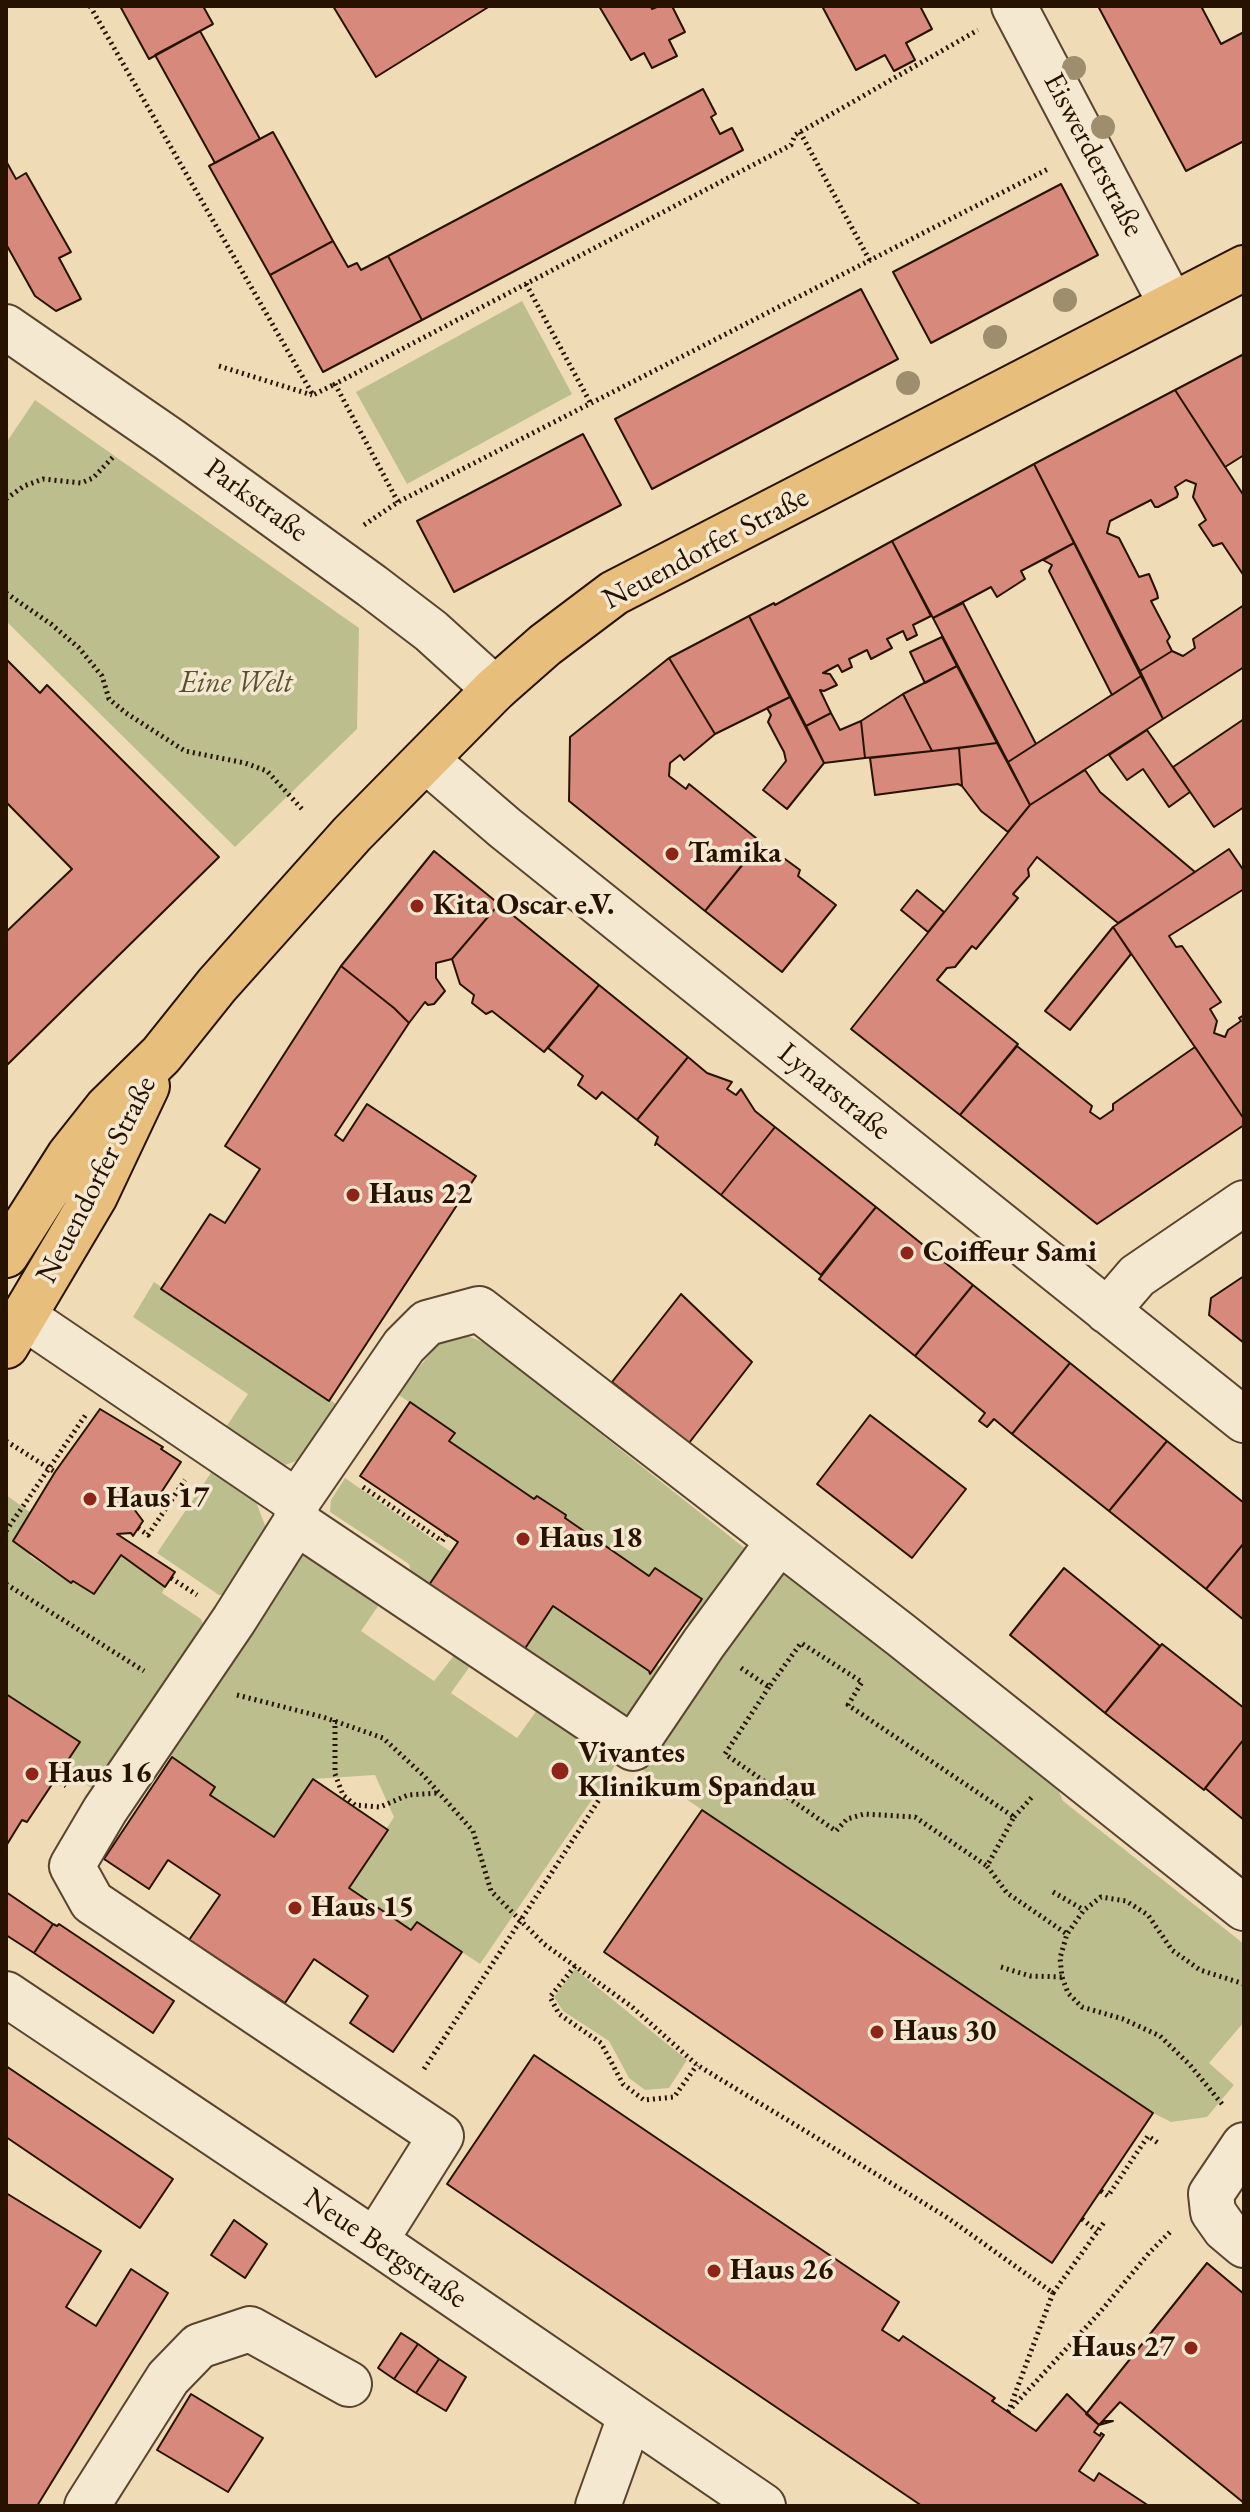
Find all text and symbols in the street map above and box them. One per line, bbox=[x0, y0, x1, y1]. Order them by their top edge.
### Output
street label: Eiswerderstraße bbox=[1035, 67, 1151, 243]
street label: Parkstraße bbox=[197, 451, 315, 551]
street label: Neuendorfer Straße bbox=[597, 480, 815, 618]
park label: Eine Welt bbox=[179, 666, 293, 702]
place label: Tamika bbox=[688, 836, 781, 872]
marker: Tamika bbox=[663, 845, 681, 863]
place label: Kita Oscar e.V. bbox=[433, 888, 614, 924]
marker: Kita Oscar e.V. bbox=[408, 897, 426, 915]
street label: Lynarstraße bbox=[770, 1036, 898, 1148]
street label: Neuendorfer Straße bbox=[29, 1070, 165, 1290]
place label: Haus 22 bbox=[369, 1177, 472, 1213]
marker: Haus 22 bbox=[344, 1186, 362, 1204]
place label: Coiffeur Sami bbox=[923, 1235, 1097, 1271]
marker: Coiffeur Sami bbox=[898, 1244, 916, 1262]
place label: Haus 17 bbox=[106, 1481, 209, 1517]
marker: Haus 17 bbox=[81, 1490, 99, 1508]
place label: Haus 18 bbox=[539, 1521, 642, 1557]
marker: Haus 18 bbox=[514, 1530, 532, 1548]
place label: Vivantes Klinikum Spandau bbox=[578, 1736, 816, 1806]
place label: Haus 16 bbox=[48, 1756, 151, 1792]
marker: Vivantes Klinikum Spandau bbox=[549, 1760, 571, 1782]
marker: Haus 16 bbox=[23, 1765, 41, 1783]
place label: Haus 15 bbox=[311, 1890, 414, 1926]
marker: Haus 15 bbox=[286, 1899, 304, 1917]
place label: Haus 30 bbox=[893, 2014, 996, 2050]
marker: Haus 30 bbox=[868, 2023, 886, 2041]
street label: Neue Bergstraße bbox=[296, 2181, 474, 2317]
place label: Haus 26 bbox=[730, 2253, 833, 2289]
marker: Haus 26 bbox=[705, 2262, 723, 2280]
place label: Haus 27 bbox=[1072, 2330, 1175, 2366]
marker: Haus 27 bbox=[1182, 2339, 1200, 2357]

